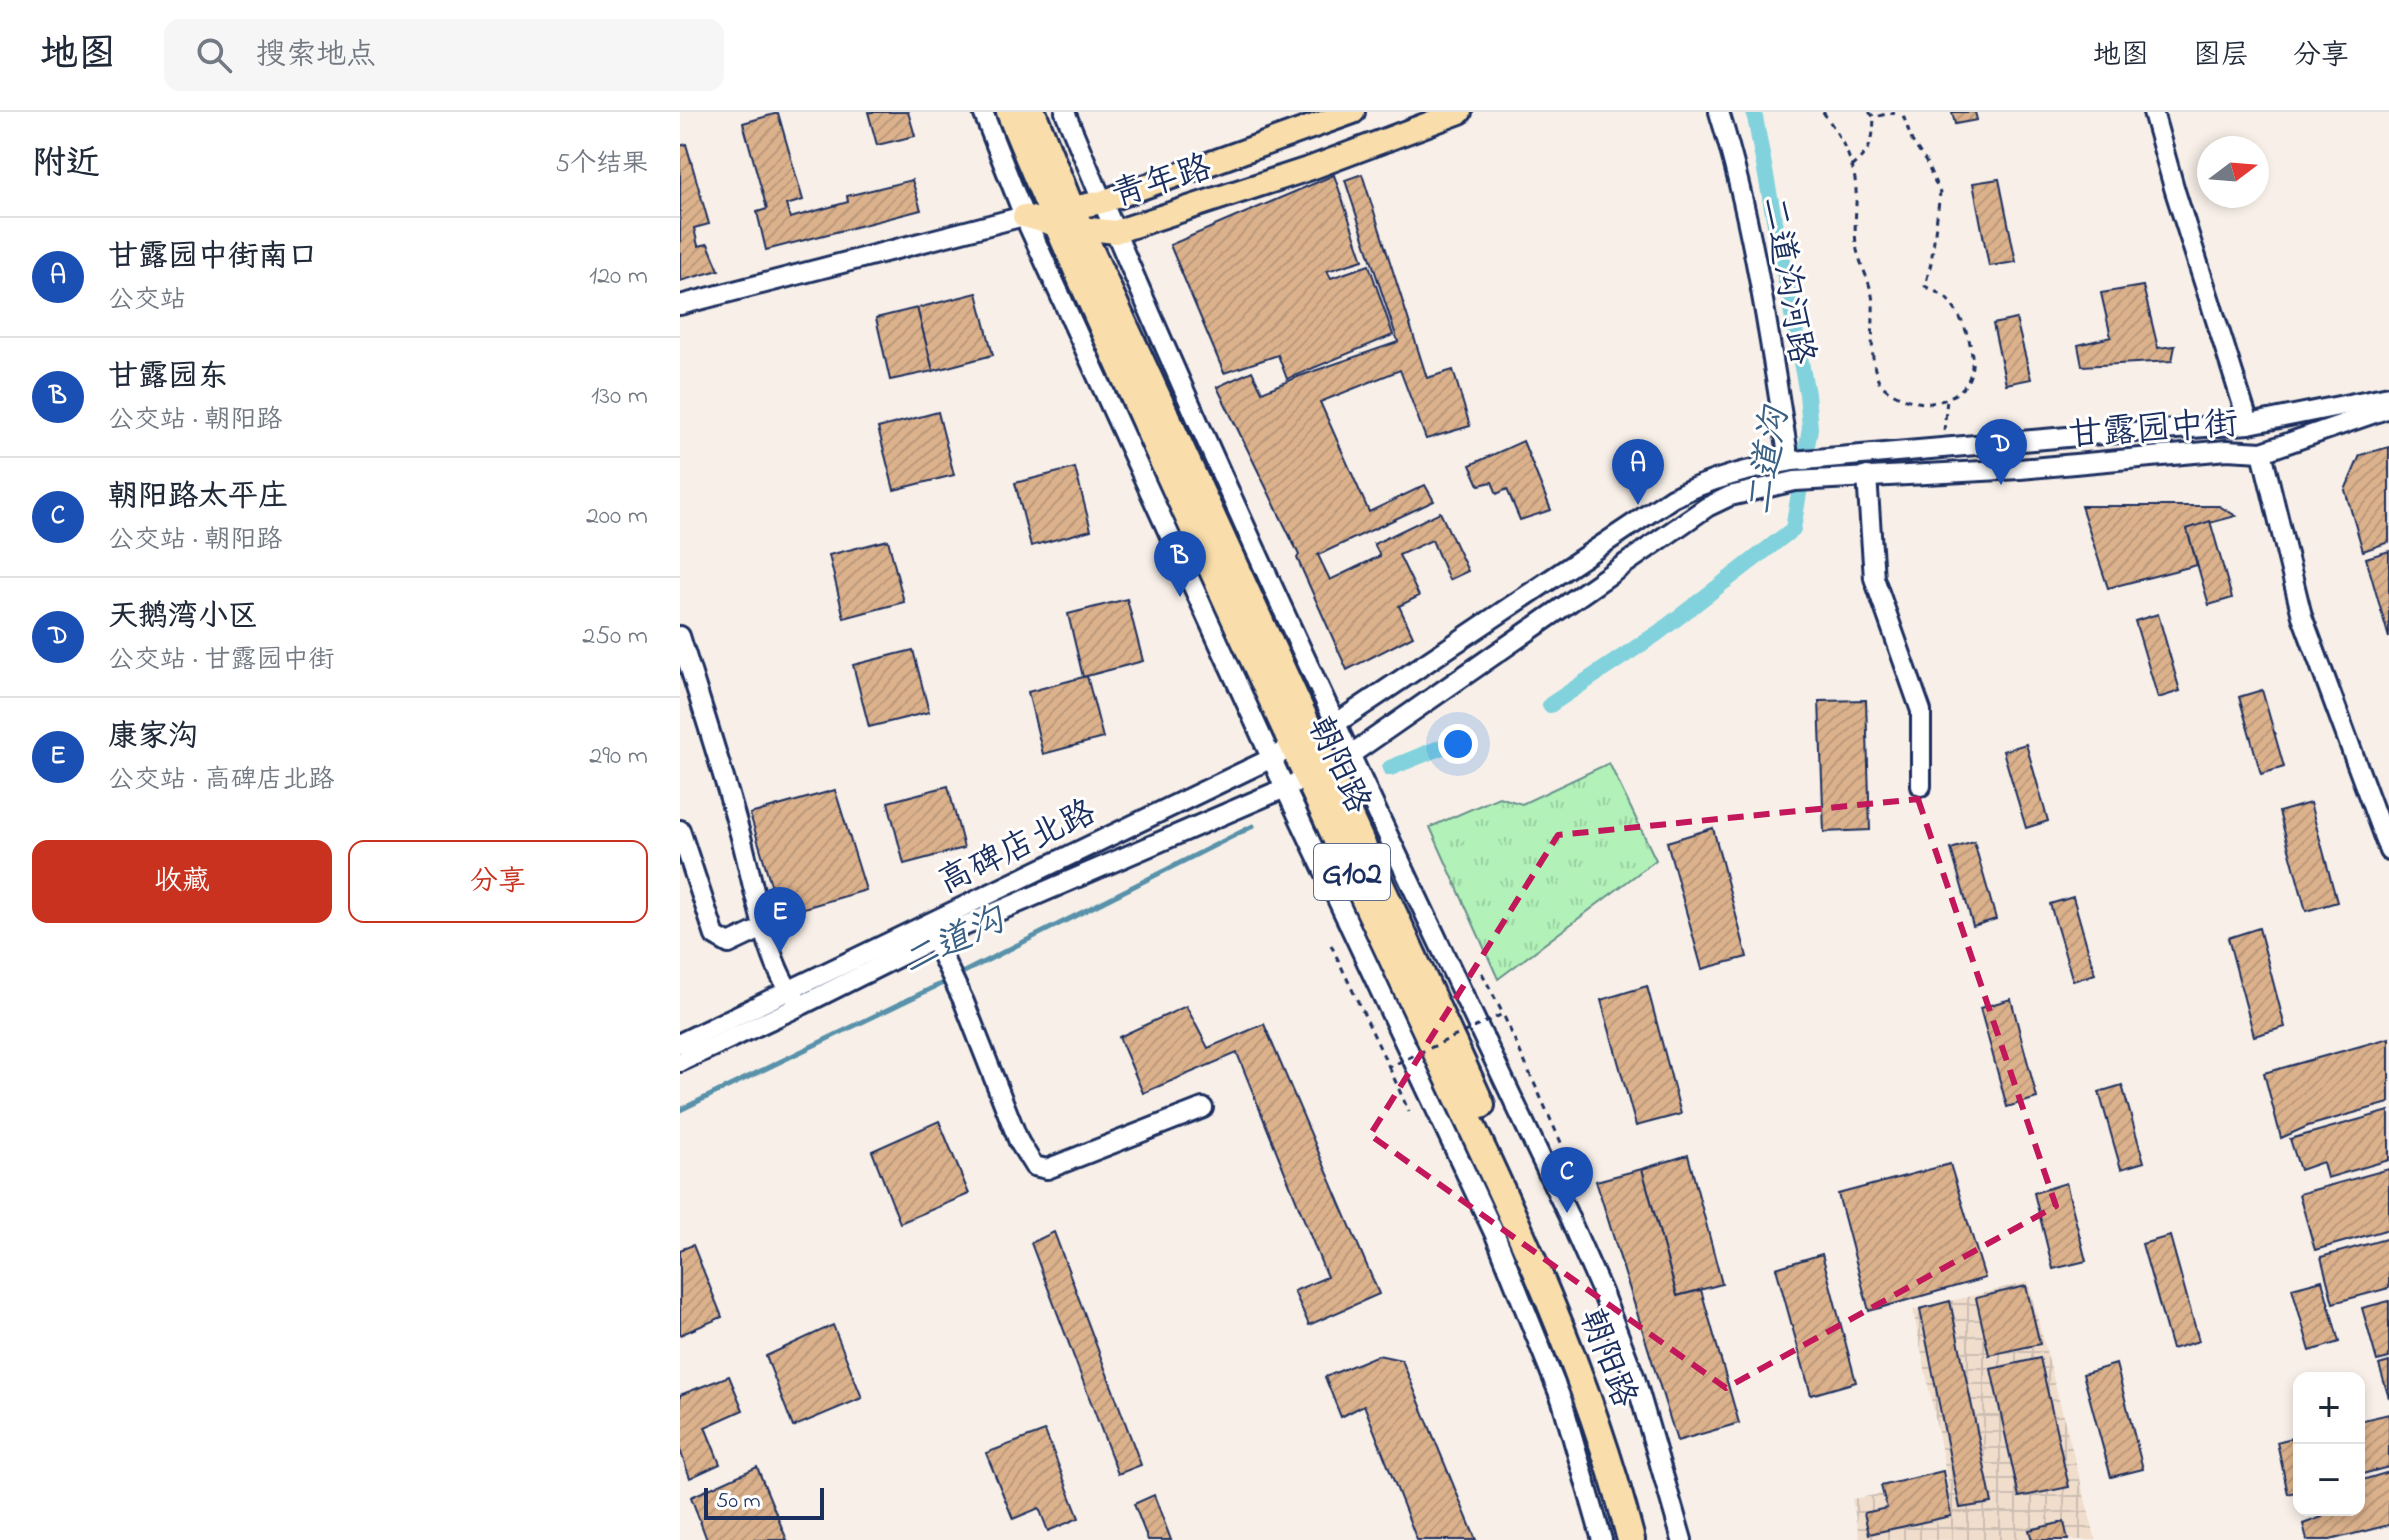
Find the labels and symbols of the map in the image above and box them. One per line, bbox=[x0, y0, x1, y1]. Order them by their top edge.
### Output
north arrow bbox=[2197, 136, 2269, 208]
street label: 青年路 bbox=[1106, 144, 1218, 222]
street label: 二道沟河路 bbox=[1747, 193, 1825, 369]
street label: 甘露园中街 bbox=[2067, 400, 2240, 462]
water label: 二道沟 bbox=[1735, 401, 1805, 519]
pin: D bbox=[1975, 419, 2027, 485]
pin: A bbox=[1612, 439, 1664, 505]
pin: B bbox=[1154, 531, 1206, 597]
street label: 朝阳路 bbox=[1293, 709, 1382, 822]
your location bbox=[1438, 724, 1478, 764]
street label: 高碑店北路 bbox=[930, 789, 1105, 908]
road number: G102 bbox=[1314, 844, 1390, 900]
pin: E bbox=[754, 887, 806, 953]
water label: 二道沟 bbox=[894, 894, 1017, 991]
pin: C bbox=[1541, 1147, 1593, 1213]
street label: 朝阳路 bbox=[1565, 1302, 1648, 1415]
scale bar bbox=[704, 1484, 824, 1520]

